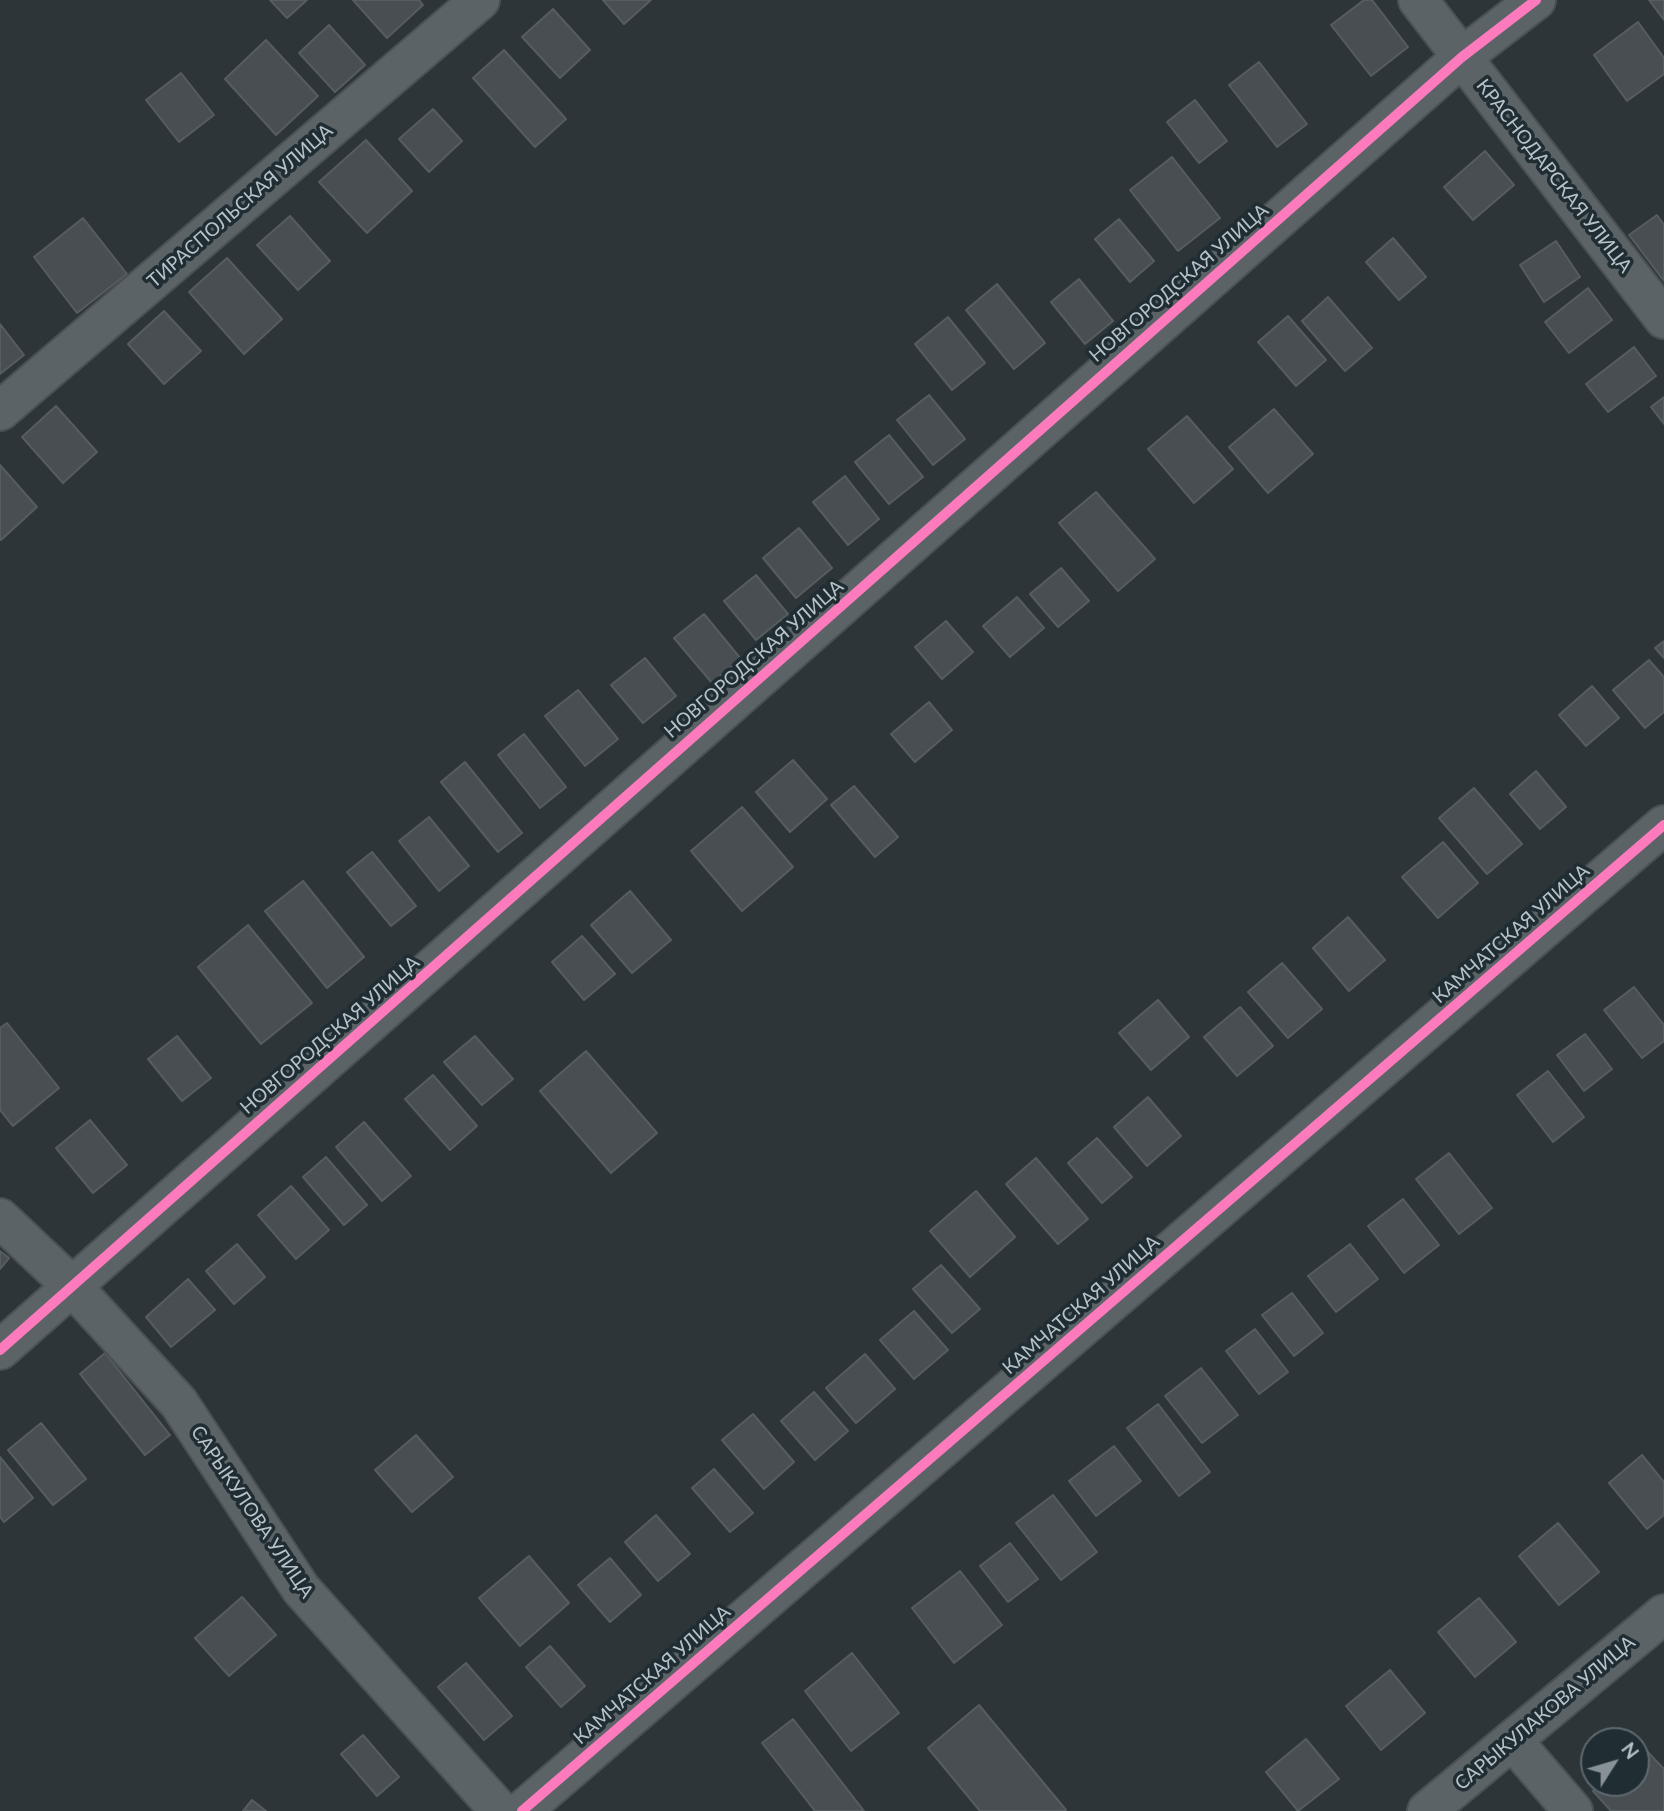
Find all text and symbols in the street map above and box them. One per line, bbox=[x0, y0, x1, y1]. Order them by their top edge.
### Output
street label: КРАСНОДАРСКАЯ УЛИЦА bbox=[1471, 75, 1637, 277]
street label: ТИРАСПОЛЬСКАЯ УЛИЦА bbox=[143, 119, 337, 293]
street label: НОВГОРОДСКАЯ УЛИЦА bbox=[1085, 199, 1273, 367]
street label: НОВГОРОДСКАЯ УЛИЦА bbox=[660, 575, 848, 743]
street label: КАМЧАТСКАЯ УЛИЦА bbox=[1428, 860, 1594, 1008]
street label: НОВГОРОДСКАЯ УЛИЦА bbox=[236, 951, 424, 1119]
street label: КАМЧАТСКАЯ УЛИЦА bbox=[998, 1231, 1164, 1379]
street label: САРЫКУЛОВА УЛИЦА bbox=[186, 1421, 318, 1603]
street label: КАМЧАТСКАЯ УЛИЦА bbox=[569, 1601, 735, 1749]
street label: САРЫКУЛАКОВА УЛИЦА bbox=[1450, 1631, 1640, 1795]
north arrow bbox=[1580, 1727, 1650, 1797]
text: N bbox=[1617, 1737, 1644, 1763]

